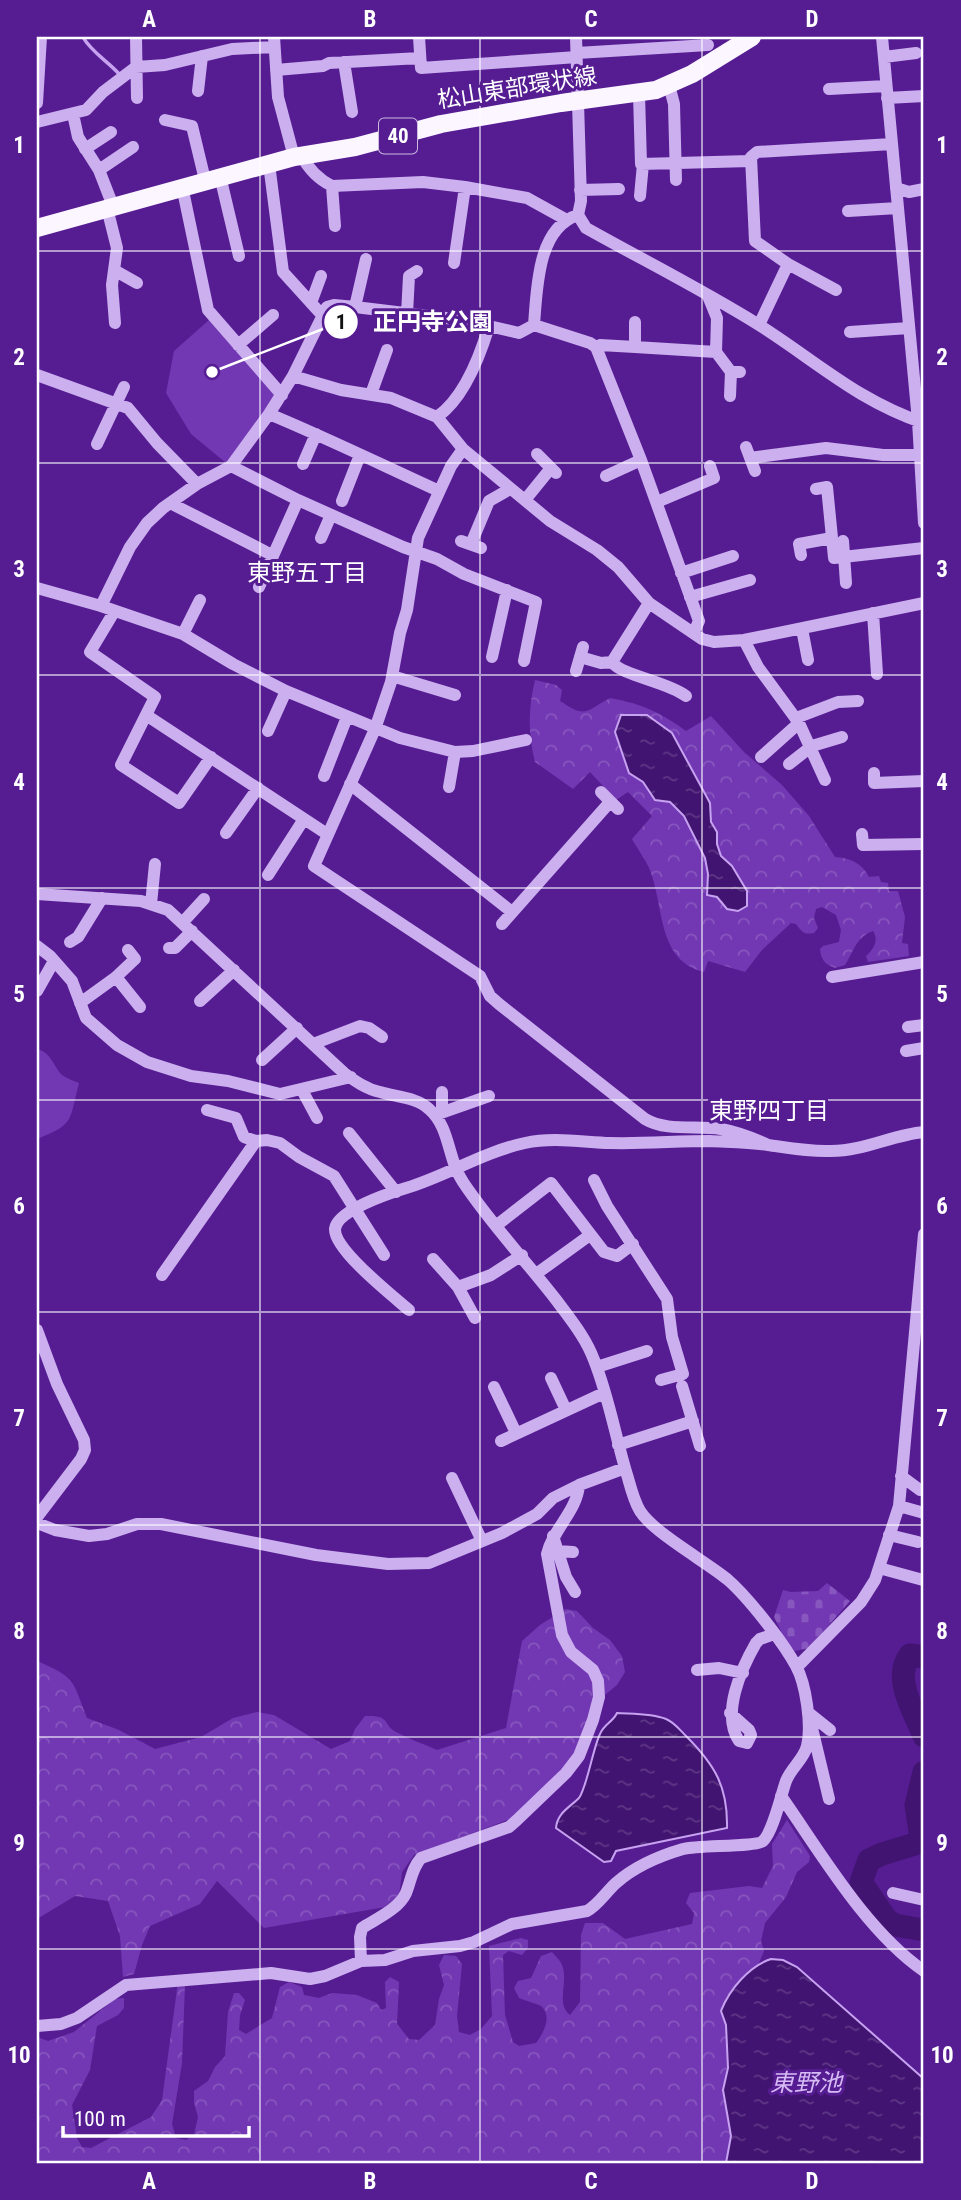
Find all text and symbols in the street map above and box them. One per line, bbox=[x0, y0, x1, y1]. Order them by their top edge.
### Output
text: A bbox=[142, 6, 156, 33]
text: B bbox=[364, 6, 376, 33]
text: C bbox=[584, 6, 598, 33]
text: D bbox=[806, 6, 819, 33]
street label: 松山東部環状線 bbox=[435, 62, 599, 114]
road number: 40 bbox=[379, 118, 417, 154]
text: 1 bbox=[13, 132, 25, 159]
text: 1 bbox=[936, 132, 948, 159]
callout: 正円寺公園 bbox=[324, 299, 507, 344]
text: 正円寺公園 bbox=[373, 308, 493, 336]
text: 1 bbox=[336, 310, 346, 334]
text: 2 bbox=[13, 344, 25, 371]
text: 2 bbox=[936, 344, 948, 371]
text: 3 bbox=[13, 556, 25, 583]
text: 3 bbox=[936, 556, 948, 583]
district label: 東野五丁目 bbox=[247, 559, 367, 587]
text: 4 bbox=[13, 769, 25, 796]
text: 4 bbox=[936, 769, 948, 796]
text: 5 bbox=[13, 981, 25, 1008]
text: 5 bbox=[936, 981, 948, 1008]
district label: 東野四丁目 bbox=[709, 1097, 829, 1125]
text: 6 bbox=[13, 1193, 25, 1220]
text: 6 bbox=[936, 1193, 948, 1220]
text: 7 bbox=[13, 1405, 25, 1432]
text: 7 bbox=[936, 1405, 948, 1432]
text: 8 bbox=[13, 1618, 25, 1645]
text: 8 bbox=[936, 1618, 948, 1645]
text: 9 bbox=[13, 1830, 25, 1857]
text: 9 bbox=[936, 1830, 948, 1857]
text: 10 bbox=[7, 2042, 31, 2069]
text: 10 bbox=[930, 2042, 954, 2069]
water label: 東野池 bbox=[770, 2069, 844, 2097]
scale bar bbox=[63, 2095, 248, 2139]
text: 100 m bbox=[74, 2107, 126, 2131]
text: A bbox=[142, 2168, 156, 2195]
text: B bbox=[364, 2168, 376, 2195]
text: C bbox=[584, 2168, 598, 2195]
text: D bbox=[806, 2168, 819, 2195]

